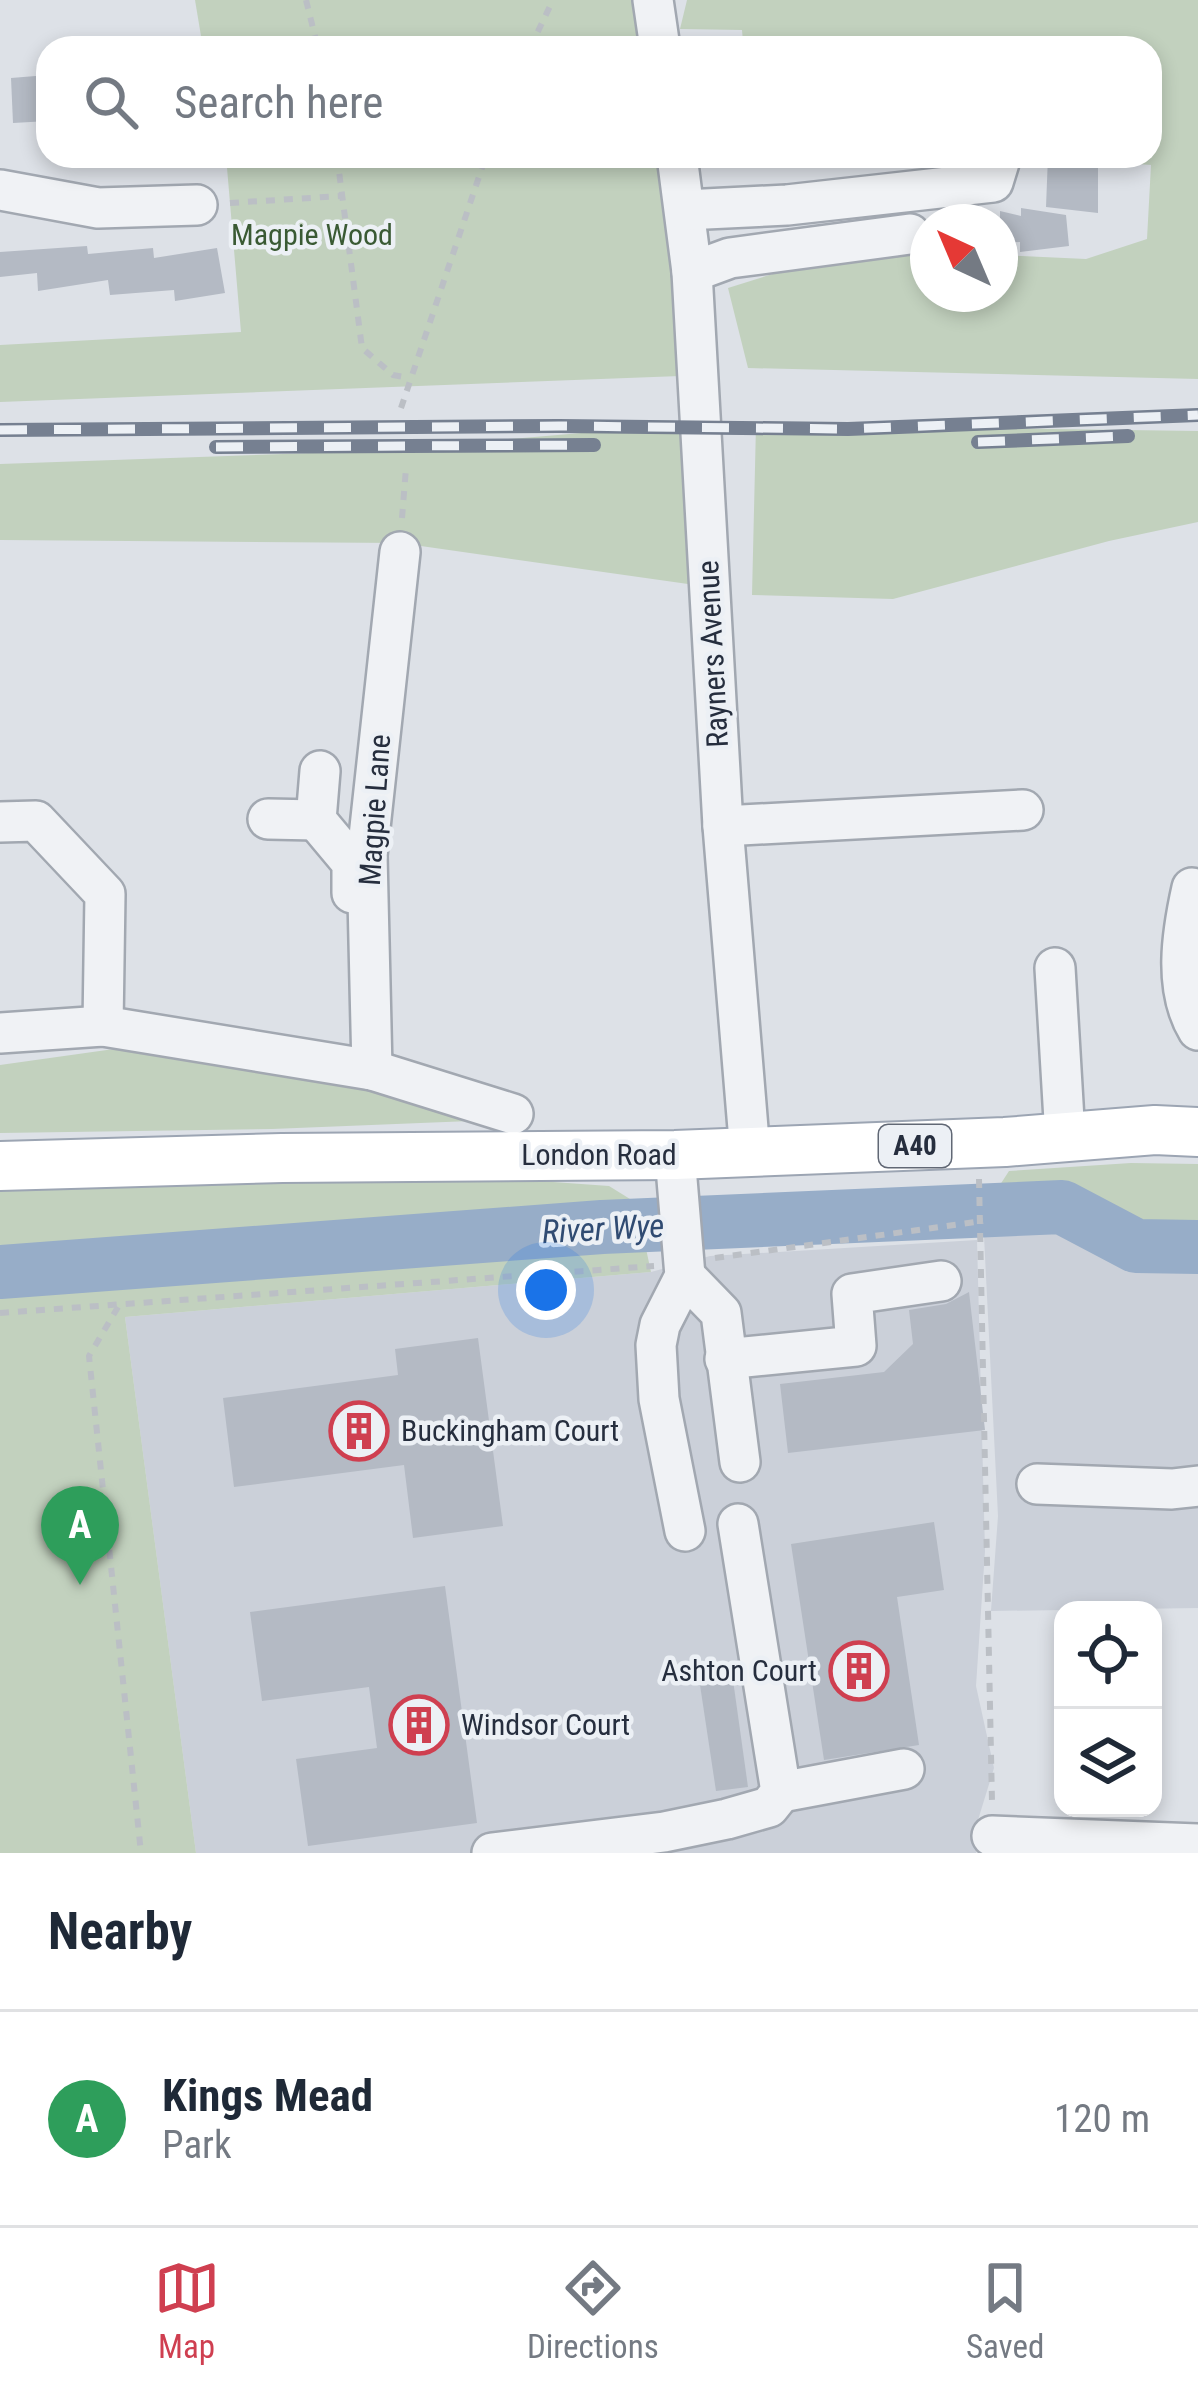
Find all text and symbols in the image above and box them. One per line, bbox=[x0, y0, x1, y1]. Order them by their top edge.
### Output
search box bbox=[36, 36, 1162, 168]
icon: search bbox=[78, 69, 144, 135]
text: Search here bbox=[174, 76, 383, 129]
north arrow bbox=[910, 204, 1018, 312]
park label: Magpie Wood bbox=[231, 217, 393, 252]
street label: Rayners Avenue bbox=[690, 560, 735, 748]
street label: Magpie Lane bbox=[352, 733, 397, 887]
road number: A40 bbox=[879, 1125, 951, 1167]
street label: London Road bbox=[521, 1137, 677, 1172]
water label: River Wye bbox=[541, 1206, 665, 1251]
your location bbox=[516, 1260, 576, 1320]
building icon: Buckingham Court bbox=[328, 1400, 390, 1462]
place label: Buckingham Court bbox=[401, 1413, 619, 1448]
pin: A bbox=[41, 1486, 119, 1585]
map controls bbox=[1054, 1601, 1162, 1817]
button: locate bbox=[1054, 1601, 1162, 1709]
building icon: Ashton Court bbox=[828, 1640, 890, 1702]
place label: Ashton Court bbox=[661, 1653, 817, 1688]
building icon: Windsor Court bbox=[388, 1694, 450, 1756]
place label: Windsor Court bbox=[461, 1707, 630, 1742]
button: layers bbox=[1054, 1709, 1162, 1817]
text: Nearby bbox=[48, 1902, 192, 1961]
text: Kings Mead bbox=[162, 2069, 373, 2122]
text: A bbox=[75, 2096, 99, 2142]
text: 120 m bbox=[1054, 2096, 1150, 2142]
text: Park bbox=[162, 2122, 232, 2168]
tab: Map bbox=[154, 2255, 220, 2366]
tab: Directions bbox=[527, 2255, 659, 2366]
tab: Saved bbox=[966, 2255, 1044, 2366]

